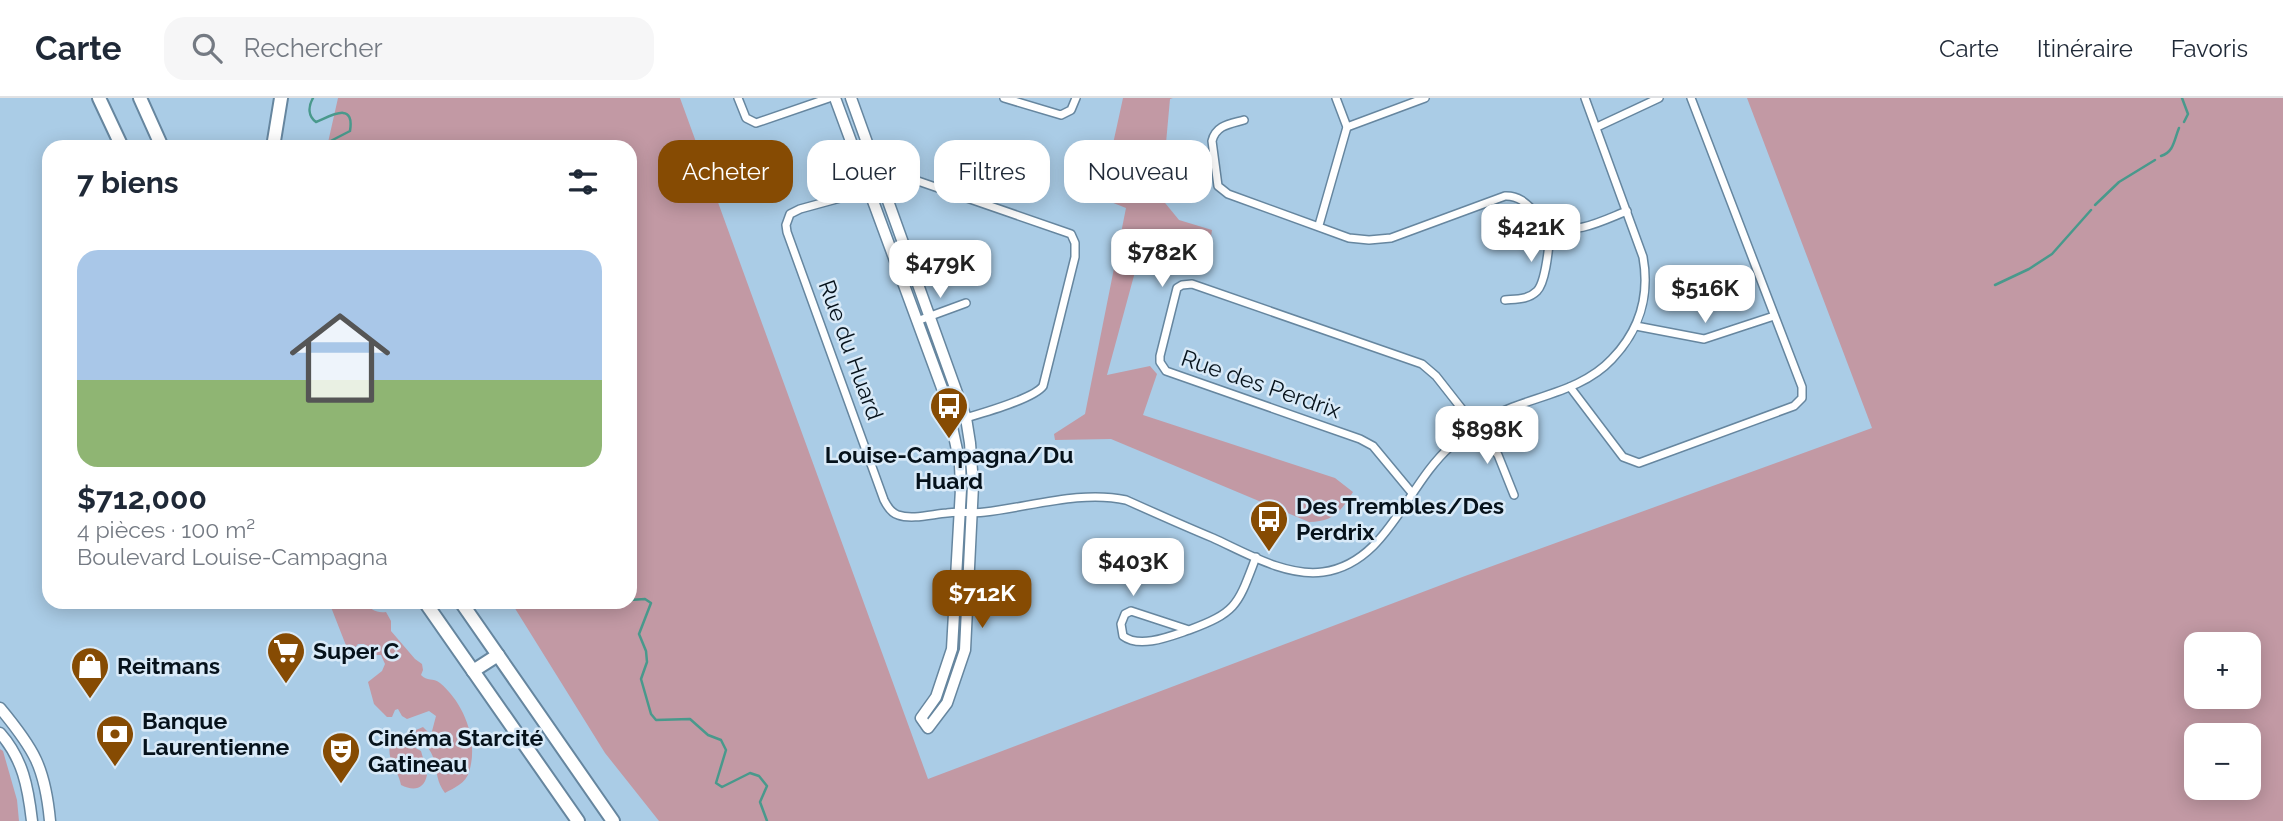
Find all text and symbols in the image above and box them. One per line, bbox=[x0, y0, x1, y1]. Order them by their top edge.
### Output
search box bbox=[164, 17, 654, 80]
text: Carte bbox=[35, 29, 122, 68]
icon: search bbox=[188, 29, 226, 67]
text: Rechercher bbox=[244, 33, 383, 63]
text: Carte bbox=[1939, 34, 1999, 63]
text: Itinéraire bbox=[2037, 34, 2133, 63]
text: Favoris bbox=[2171, 34, 2248, 63]
chip: Acheter bbox=[658, 140, 793, 203]
chip: Louer bbox=[807, 140, 920, 203]
chip: Filtres bbox=[934, 140, 1050, 203]
chip: Nouveau bbox=[1064, 140, 1212, 203]
icon: filters bbox=[564, 163, 602, 201]
text: 7 biens bbox=[77, 165, 179, 200]
pin: $421K bbox=[1482, 204, 1580, 264]
text: $421K bbox=[1497, 213, 1565, 240]
pin: $782K bbox=[1113, 230, 1211, 289]
text: $782K bbox=[1127, 238, 1197, 265]
pin: $479K bbox=[891, 240, 989, 300]
text: $479K bbox=[905, 249, 975, 276]
pin: $516K bbox=[1656, 266, 1754, 325]
text: $516K bbox=[1671, 274, 1739, 301]
street label: Rue du Huard bbox=[814, 276, 889, 423]
icon: home bbox=[277, 295, 403, 421]
street label: Rue des Perdrix bbox=[1178, 344, 1345, 424]
bus stop icon: Louise-Campagna/Du Huard bbox=[928, 385, 970, 440]
pin: $898K bbox=[1438, 406, 1536, 466]
text: $898K bbox=[1451, 415, 1523, 442]
place label: Louise-Campagna/Du Huard bbox=[825, 441, 1073, 494]
text: $712,000 bbox=[77, 481, 207, 516]
place label: Des Trembles/Des Perdrix bbox=[1296, 492, 1504, 545]
bus stop icon: Des Trembles/Des Perdrix bbox=[1248, 498, 1290, 553]
text: 4 pièces · 100 m² bbox=[77, 516, 255, 543]
pin: $403K bbox=[1084, 538, 1182, 598]
text: Boulevard Louise-Campagna bbox=[77, 543, 388, 570]
text: $403K bbox=[1098, 547, 1168, 574]
pin: $712K bbox=[933, 570, 1031, 630]
text: $712K bbox=[948, 579, 1016, 606]
supermarket icon: Super C bbox=[265, 630, 307, 685]
map controls bbox=[2184, 632, 2261, 800]
button: + bbox=[2184, 632, 2261, 709]
place label: Super C bbox=[313, 637, 400, 664]
shop icon: Reitmans bbox=[69, 645, 111, 700]
place label: Reitmans bbox=[117, 652, 220, 679]
place label: Banque Laurentienne bbox=[142, 707, 289, 760]
bank icon: Banque Laurentienne bbox=[94, 713, 136, 768]
button: − bbox=[2184, 723, 2261, 800]
place label: Cinéma Starcité Gatineau bbox=[368, 724, 544, 777]
theatre icon: Cinéma Starcité Gatineau bbox=[320, 730, 362, 785]

